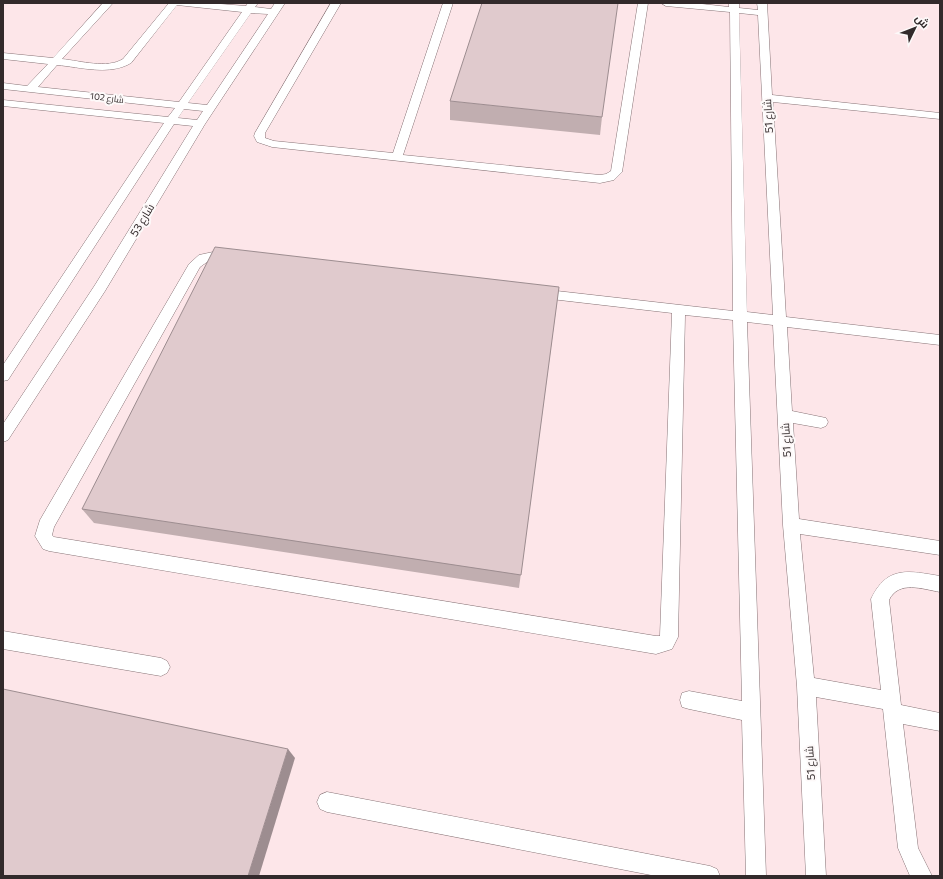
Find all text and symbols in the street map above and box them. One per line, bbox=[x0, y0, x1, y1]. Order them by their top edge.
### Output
north arrow bbox=[895, 8, 935, 48]
text: ش bbox=[912, 11, 932, 31]
street label: شارع 102 bbox=[89, 90, 125, 106]
street label: شارع 51 bbox=[760, 98, 777, 134]
street label: شارع 53 bbox=[127, 201, 158, 240]
street label: شارع 51 bbox=[778, 422, 795, 458]
street label: شارع 51 bbox=[802, 745, 819, 781]

